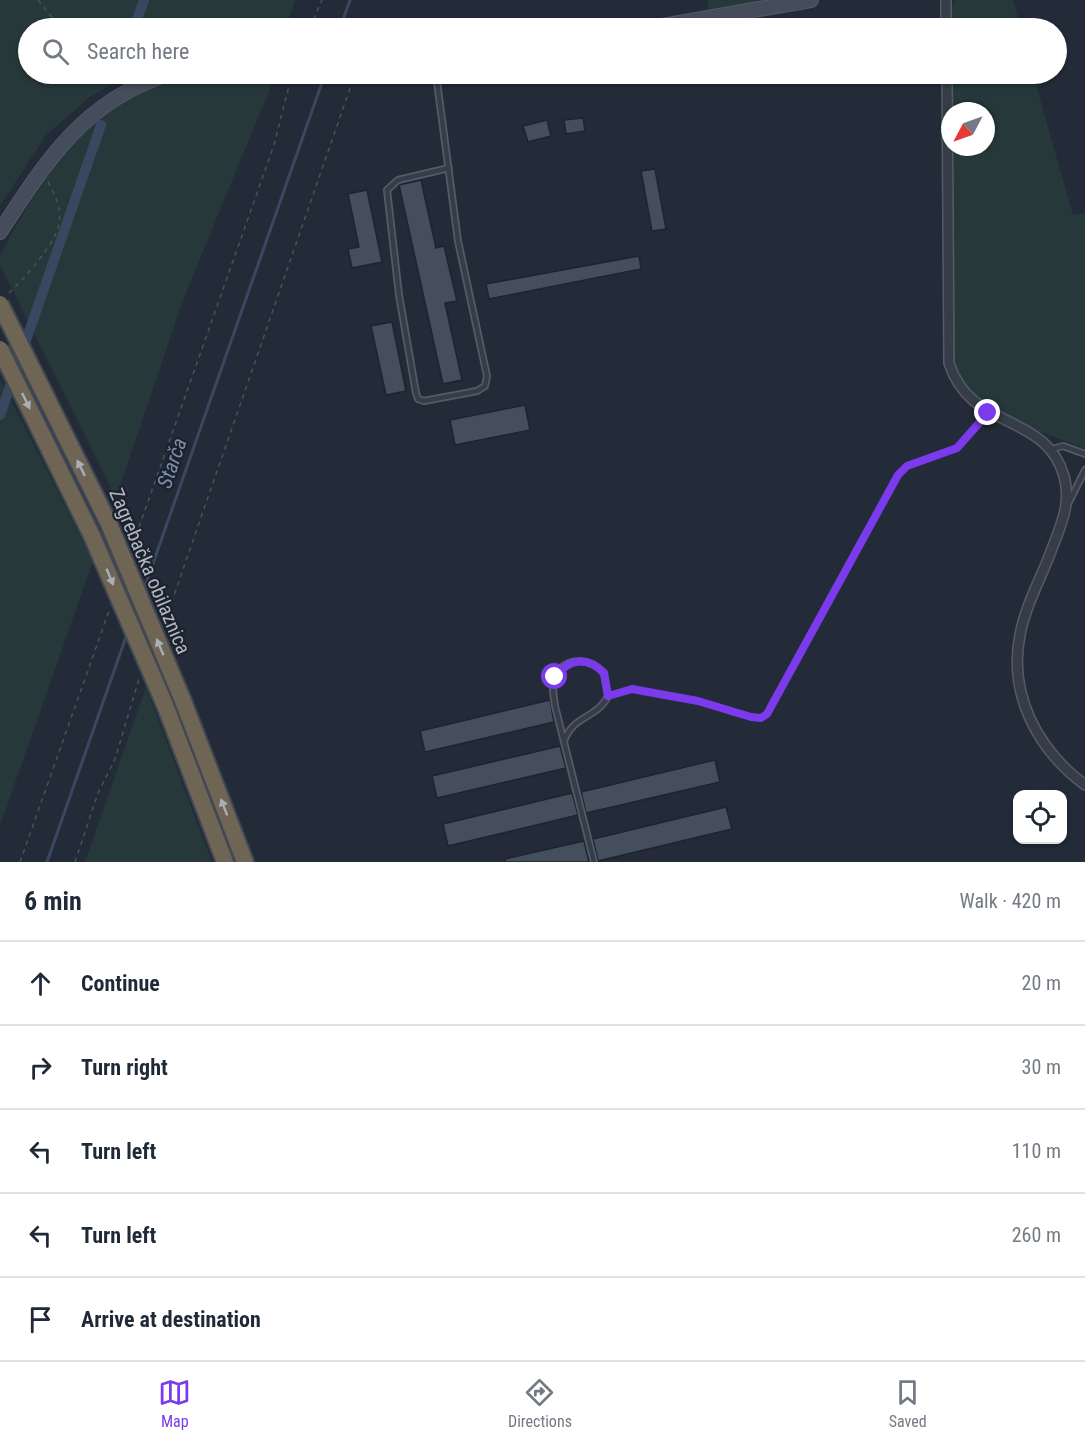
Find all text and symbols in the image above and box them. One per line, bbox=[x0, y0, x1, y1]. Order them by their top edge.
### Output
search box bbox=[18, 18, 1067, 84]
icon: search bbox=[39, 35, 72, 68]
text: Search here bbox=[87, 39, 189, 64]
north arrow bbox=[941, 102, 995, 156]
one-way arrow bbox=[21, 393, 30, 410]
route end bbox=[974, 399, 1000, 425]
water label: Starča bbox=[152, 435, 192, 491]
one-way arrow bbox=[77, 460, 86, 477]
street label: Zagrebačka obilaznica bbox=[104, 485, 196, 657]
one-way arrow bbox=[106, 568, 115, 586]
one-way arrow bbox=[155, 637, 165, 655]
route start bbox=[541, 663, 567, 689]
map controls bbox=[1013, 790, 1067, 844]
button: locate bbox=[1013, 790, 1067, 844]
one-way arrow bbox=[219, 798, 229, 816]
text: 6 min bbox=[24, 886, 82, 916]
text: Walk · 420 m bbox=[960, 889, 1061, 913]
icon: ahead bbox=[24, 967, 57, 1000]
text: Continue bbox=[81, 971, 160, 996]
text: 20 m bbox=[1022, 971, 1061, 995]
icon: right bbox=[24, 1051, 57, 1084]
text: Turn right bbox=[81, 1055, 168, 1080]
text: 30 m bbox=[1022, 1055, 1061, 1079]
icon: left bbox=[24, 1135, 57, 1168]
text: Turn left bbox=[81, 1139, 156, 1164]
text: 110 m bbox=[1012, 1139, 1061, 1163]
icon: left bbox=[24, 1219, 57, 1252]
text: Turn left bbox=[81, 1223, 156, 1248]
text: 260 m bbox=[1012, 1223, 1061, 1247]
icon: arrive bbox=[24, 1303, 57, 1336]
text: Arrive at destination bbox=[81, 1307, 261, 1332]
tab: Map bbox=[158, 1376, 191, 1431]
tab: Directions bbox=[508, 1376, 572, 1431]
tab: Saved bbox=[889, 1376, 927, 1431]

